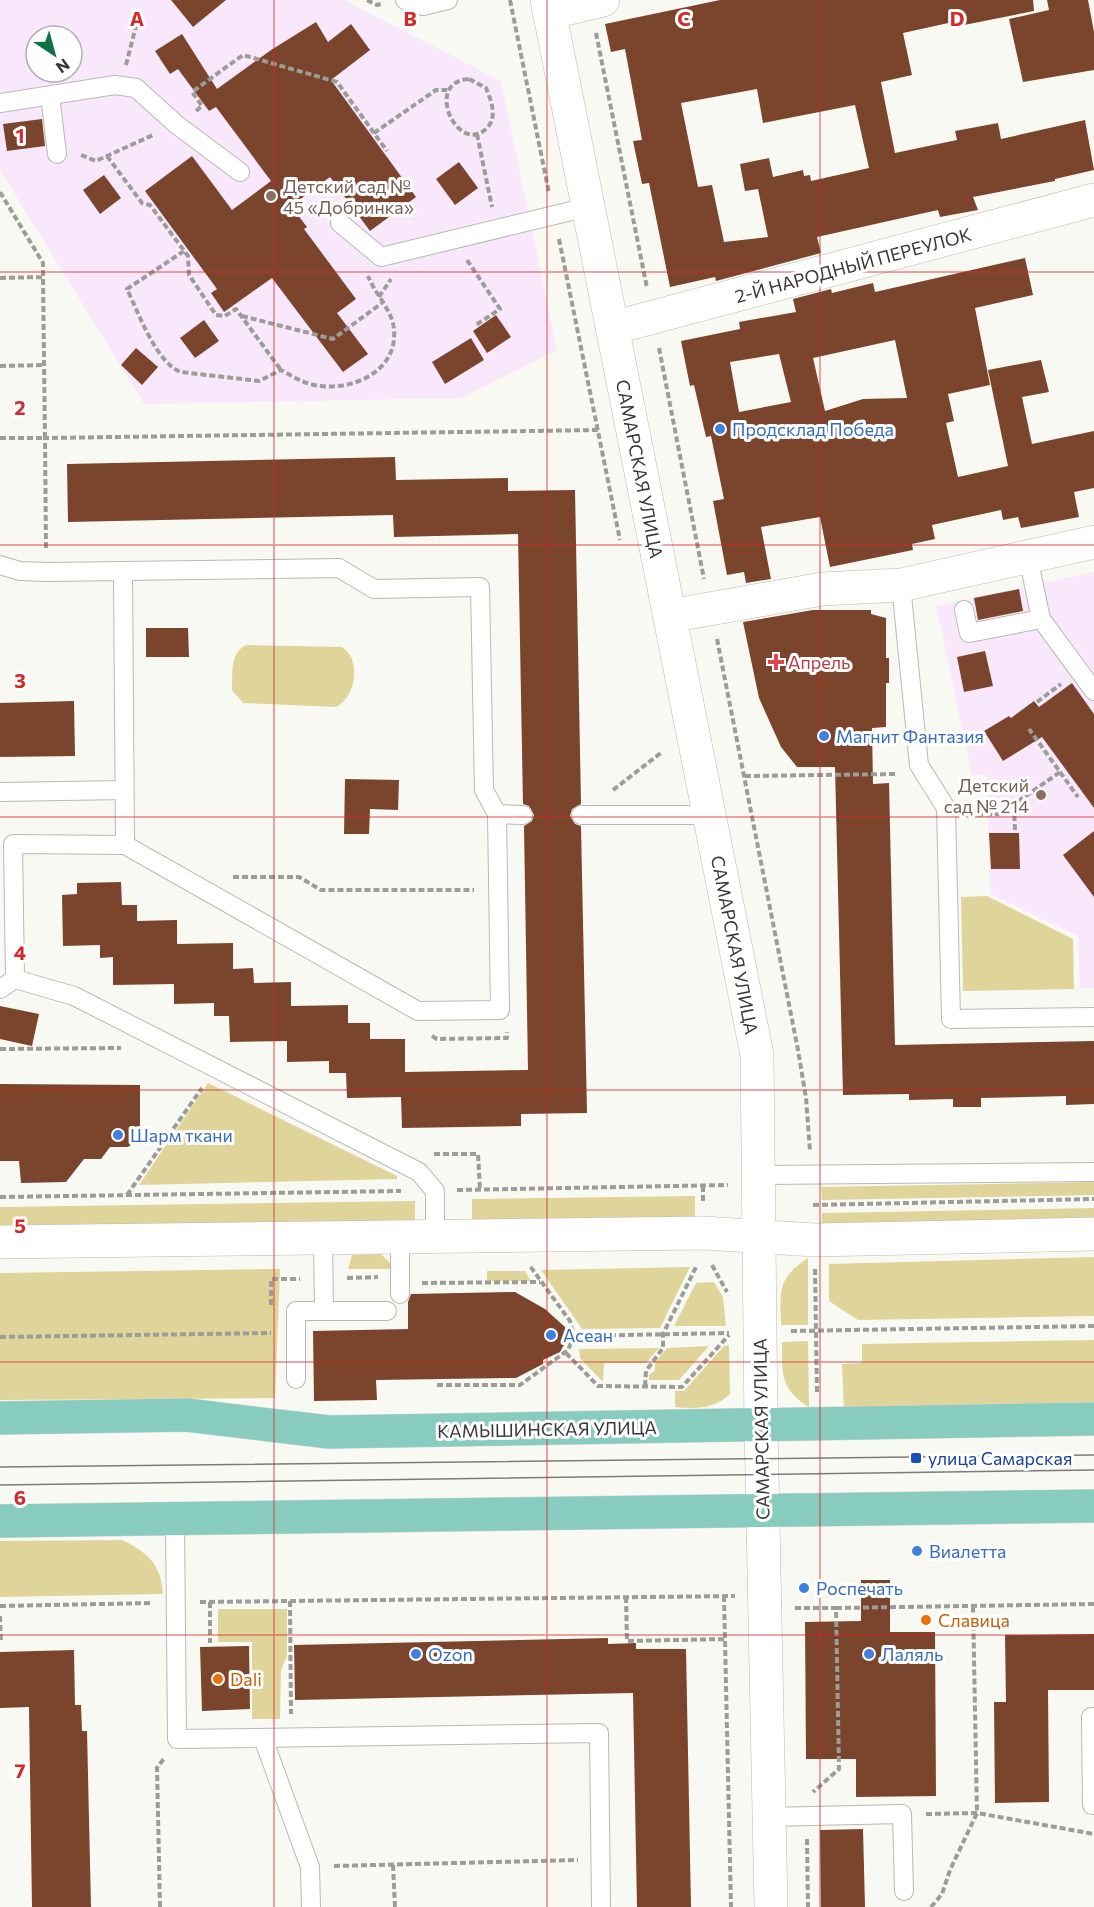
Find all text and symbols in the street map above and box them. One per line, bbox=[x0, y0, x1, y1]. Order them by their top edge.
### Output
text: A bbox=[130, 6, 144, 30]
text: B bbox=[403, 6, 417, 30]
text: C bbox=[677, 6, 691, 30]
text: D bbox=[950, 6, 964, 30]
north arrow bbox=[24, 24, 84, 84]
text: N bbox=[53, 55, 74, 78]
text: 1 bbox=[15, 123, 25, 147]
place label: Детский сад № 45 «Добринка» bbox=[283, 175, 414, 218]
marker: Детский сад № 45 «Добринка» bbox=[264, 189, 278, 203]
street label: 2-Й НАРОДНЫЙ ПЕРЕУЛОК bbox=[732, 223, 974, 307]
street label: САМАРСКАЯ УЛИЦА bbox=[612, 378, 668, 560]
text: 2 bbox=[14, 395, 26, 419]
place label: Продсклад Победа bbox=[732, 418, 894, 440]
marker: Продсклад Победа bbox=[713, 422, 727, 436]
place label: Апрель bbox=[788, 651, 850, 673]
marker: Апрель bbox=[769, 655, 783, 669]
text: 3 bbox=[14, 668, 26, 692]
place label: Магнит Фантазия bbox=[836, 725, 984, 747]
marker: Магнит Фантазия bbox=[817, 729, 831, 743]
place label: Детский сад № 214 bbox=[944, 774, 1029, 817]
marker: Детский сад № 214 bbox=[1034, 788, 1048, 802]
street label: САМАРСКАЯ УЛИЦА bbox=[707, 854, 763, 1036]
text: 4 bbox=[14, 940, 26, 964]
place label: Шарм ткани bbox=[130, 1124, 233, 1146]
marker: Шарм ткани bbox=[111, 1128, 125, 1142]
text: 5 bbox=[14, 1213, 26, 1237]
place label: Асеан bbox=[563, 1324, 613, 1346]
marker: Асеан bbox=[544, 1328, 558, 1342]
street label: САМАРСКАЯ УЛИЦА bbox=[748, 1338, 774, 1520]
street label: КАМЫШИНСКАЯ УЛИЦА bbox=[437, 1416, 657, 1442]
place label: улица Самарская bbox=[928, 1447, 1072, 1469]
marker: улица Самарская bbox=[909, 1451, 923, 1465]
text: 6 bbox=[14, 1485, 26, 1509]
place label: Виалетта bbox=[929, 1540, 1006, 1562]
marker: Виалетта bbox=[910, 1544, 924, 1558]
place label: Роспечать bbox=[816, 1577, 903, 1599]
marker: Роспечать bbox=[797, 1581, 811, 1595]
place label: Славица bbox=[938, 1609, 1010, 1631]
marker: Славица bbox=[919, 1613, 933, 1627]
place label: Ozon bbox=[428, 1643, 473, 1665]
place label: Лаляль bbox=[881, 1643, 943, 1665]
marker: Ozon bbox=[409, 1647, 423, 1661]
marker: Лаляль bbox=[862, 1647, 876, 1661]
place label: Dali bbox=[230, 1668, 262, 1690]
marker: Dali bbox=[211, 1672, 225, 1686]
text: 7 bbox=[15, 1758, 26, 1782]

